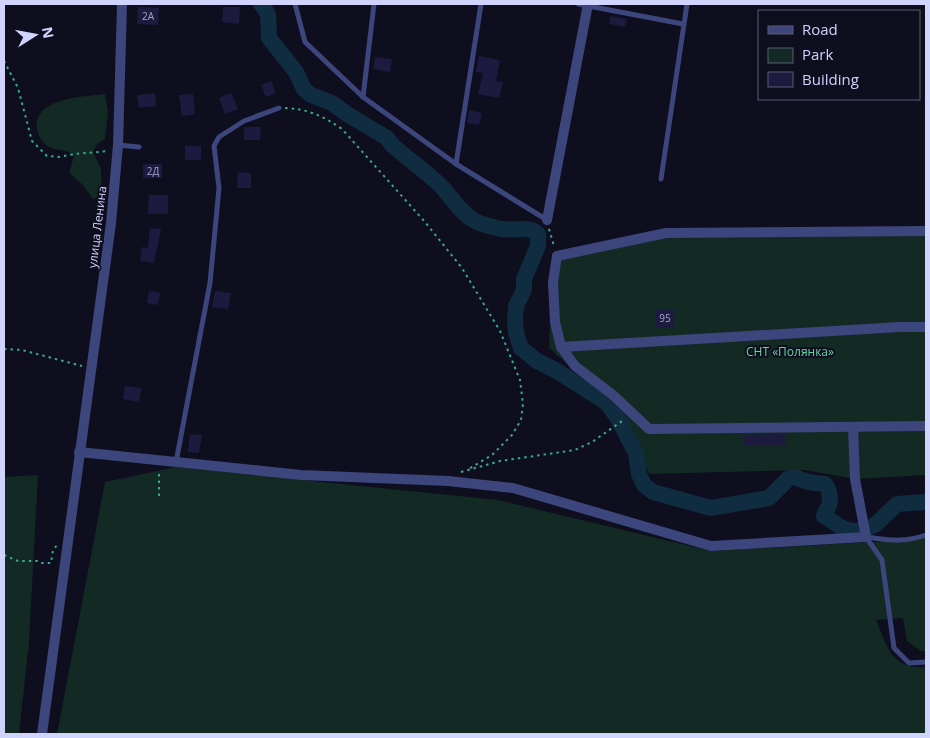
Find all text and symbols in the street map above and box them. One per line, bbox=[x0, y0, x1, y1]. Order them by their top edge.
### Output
house number: 2А bbox=[142, 9, 155, 23]
north arrow bbox=[10, 10, 60, 60]
legend bbox=[758, 10, 920, 100]
text: Road bbox=[802, 19, 838, 39]
text: N bbox=[38, 25, 59, 40]
text: Park bbox=[802, 44, 833, 64]
text: Building bbox=[802, 69, 859, 89]
house number: 2Д bbox=[147, 164, 159, 178]
street label: улица Ленина bbox=[84, 185, 110, 269]
house number: 95 bbox=[659, 311, 671, 325]
park label: СНТ «Полянка» bbox=[746, 343, 834, 360]

